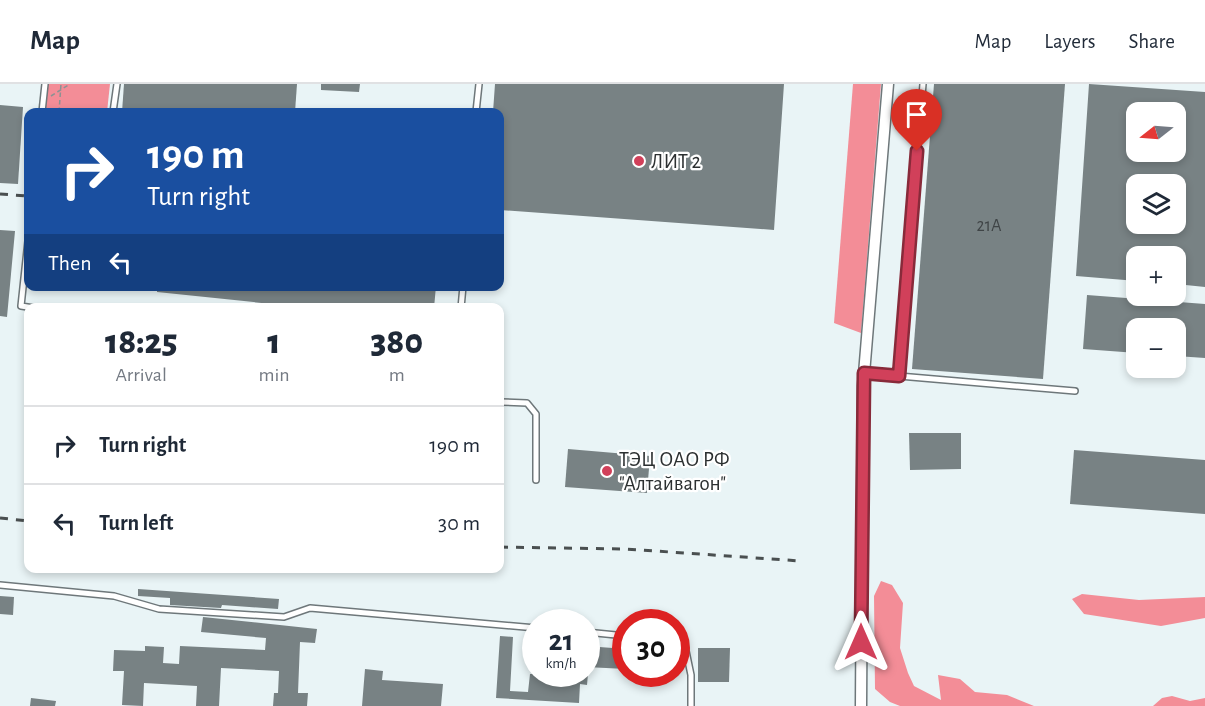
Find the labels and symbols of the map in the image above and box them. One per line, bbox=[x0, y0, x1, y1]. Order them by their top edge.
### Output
pin bbox=[891, 89, 942, 151]
north arrow bbox=[1126, 102, 1186, 162]
place label: ЛИТ 2 bbox=[651, 151, 701, 172]
marker: ЛИТ 2 bbox=[632, 154, 646, 168]
house number: 21А bbox=[977, 217, 1002, 235]
place label: ТЭЦ ОАО РФ "Алтайвагон" bbox=[619, 449, 730, 494]
marker: ТЭЦ ОАО РФ "Алтайвагон" bbox=[600, 464, 614, 478]
speed limit sign: 30 bbox=[612, 609, 690, 687]
position arrow bbox=[829, 610, 893, 674]

